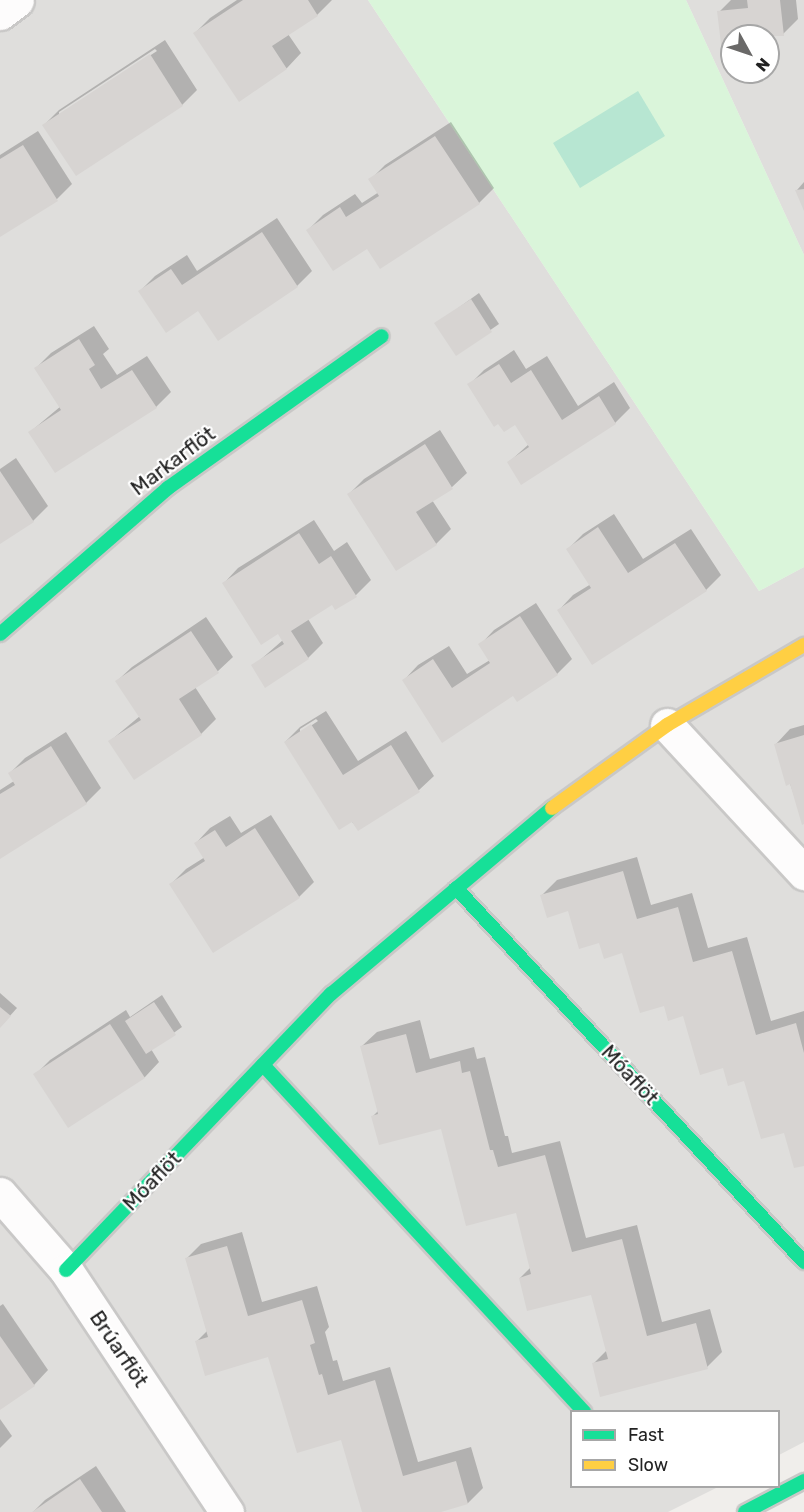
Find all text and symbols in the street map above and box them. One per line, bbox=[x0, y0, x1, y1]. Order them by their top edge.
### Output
north arrow bbox=[720, 24, 780, 84]
text: N bbox=[752, 54, 774, 75]
street label: Markarflöt bbox=[126, 421, 220, 501]
street label: Móaflöt bbox=[596, 1040, 664, 1110]
street label: Móaflöt bbox=[118, 1146, 186, 1216]
street label: Brúarflöt bbox=[84, 1306, 154, 1392]
legend bbox=[570, 1410, 780, 1488]
text: Fast bbox=[628, 1424, 664, 1446]
text: Slow bbox=[628, 1454, 668, 1476]

